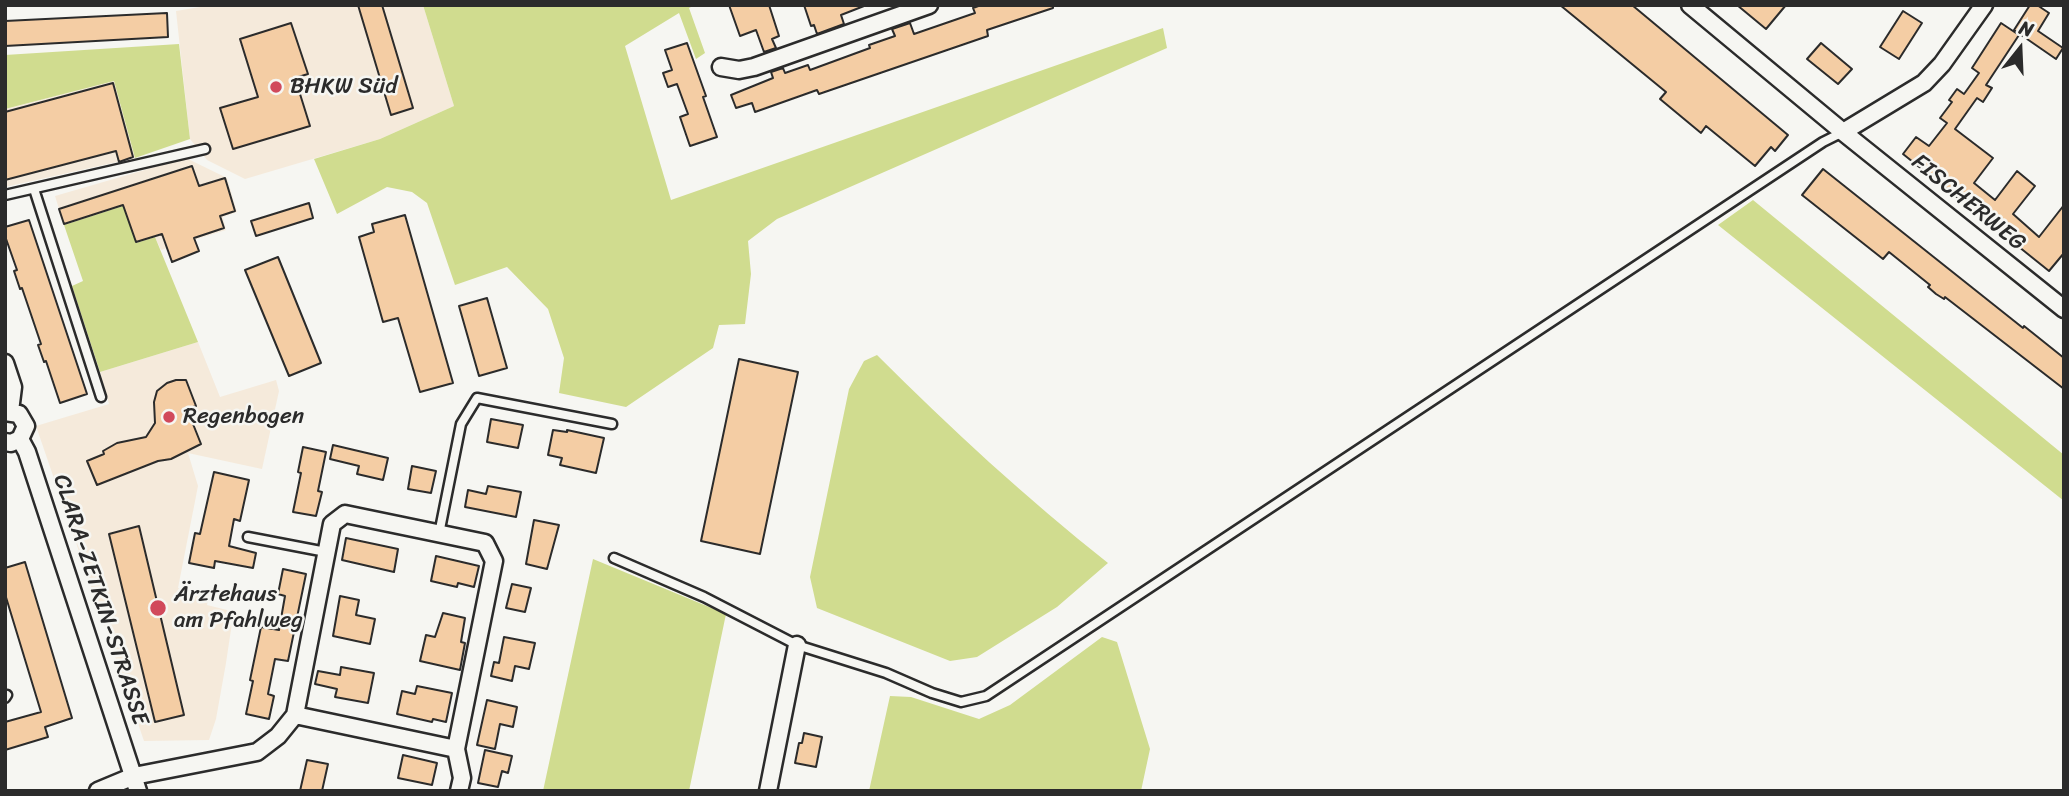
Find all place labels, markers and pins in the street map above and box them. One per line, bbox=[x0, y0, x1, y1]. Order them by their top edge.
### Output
place label: BHKW Süd bbox=[290, 73, 397, 101]
marker: BHKW Süd bbox=[268, 79, 284, 95]
place label: Regenbogen bbox=[183, 403, 304, 431]
marker: Regenbogen bbox=[161, 409, 177, 425]
place label: Ärztehaus am Pfahlweg bbox=[174, 581, 303, 635]
marker: Ärztehaus am Pfahlweg bbox=[148, 598, 168, 618]

